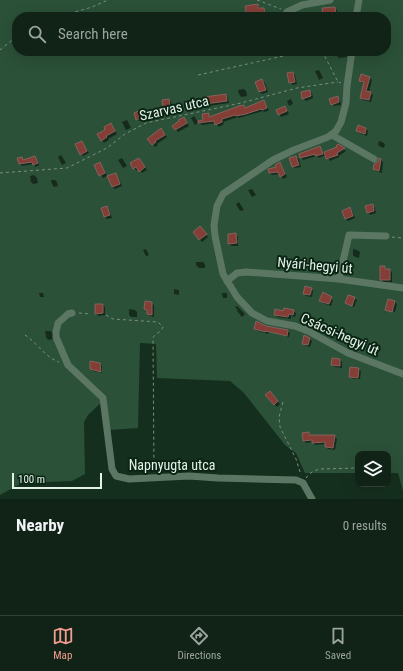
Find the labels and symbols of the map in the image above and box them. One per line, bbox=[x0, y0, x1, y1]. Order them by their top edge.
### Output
street label: Szarvas utca bbox=[138, 92, 210, 124]
street label: Nyári-hegyi út bbox=[277, 254, 353, 276]
street label: Csácsi-hegyi út bbox=[298, 310, 382, 358]
street label: Napnyugta utca bbox=[129, 457, 215, 473]
scale bar bbox=[12, 471, 102, 490]

